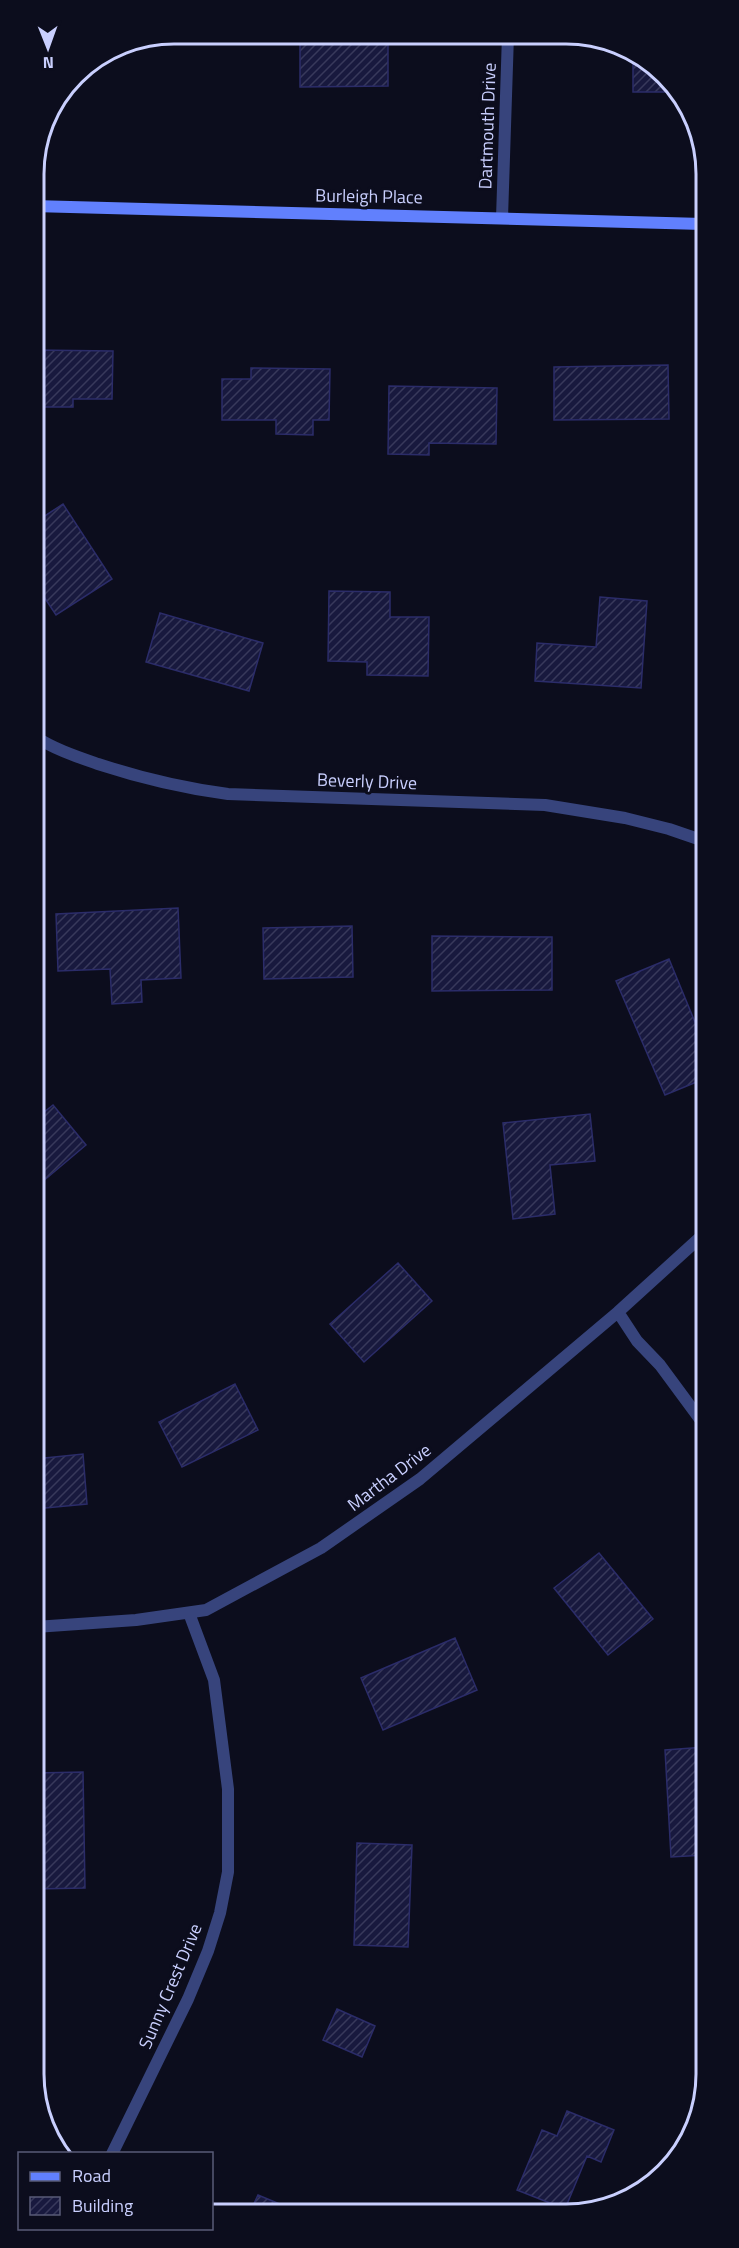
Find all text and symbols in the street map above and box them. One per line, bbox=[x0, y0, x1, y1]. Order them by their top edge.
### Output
north arrow bbox=[18, 18, 78, 78]
text: N bbox=[43, 51, 54, 75]
street label: Dartmouth Drive bbox=[471, 62, 503, 190]
street label: Burleigh Place bbox=[315, 182, 423, 210]
street label: Beverly Drive bbox=[317, 766, 417, 796]
street label: Martha Drive bbox=[341, 1437, 437, 1517]
street label: Sunny Crest Drive bbox=[131, 1919, 209, 2053]
legend bbox=[18, 2152, 213, 2230]
text: Road bbox=[72, 2162, 111, 2189]
text: Building bbox=[72, 2192, 133, 2219]

